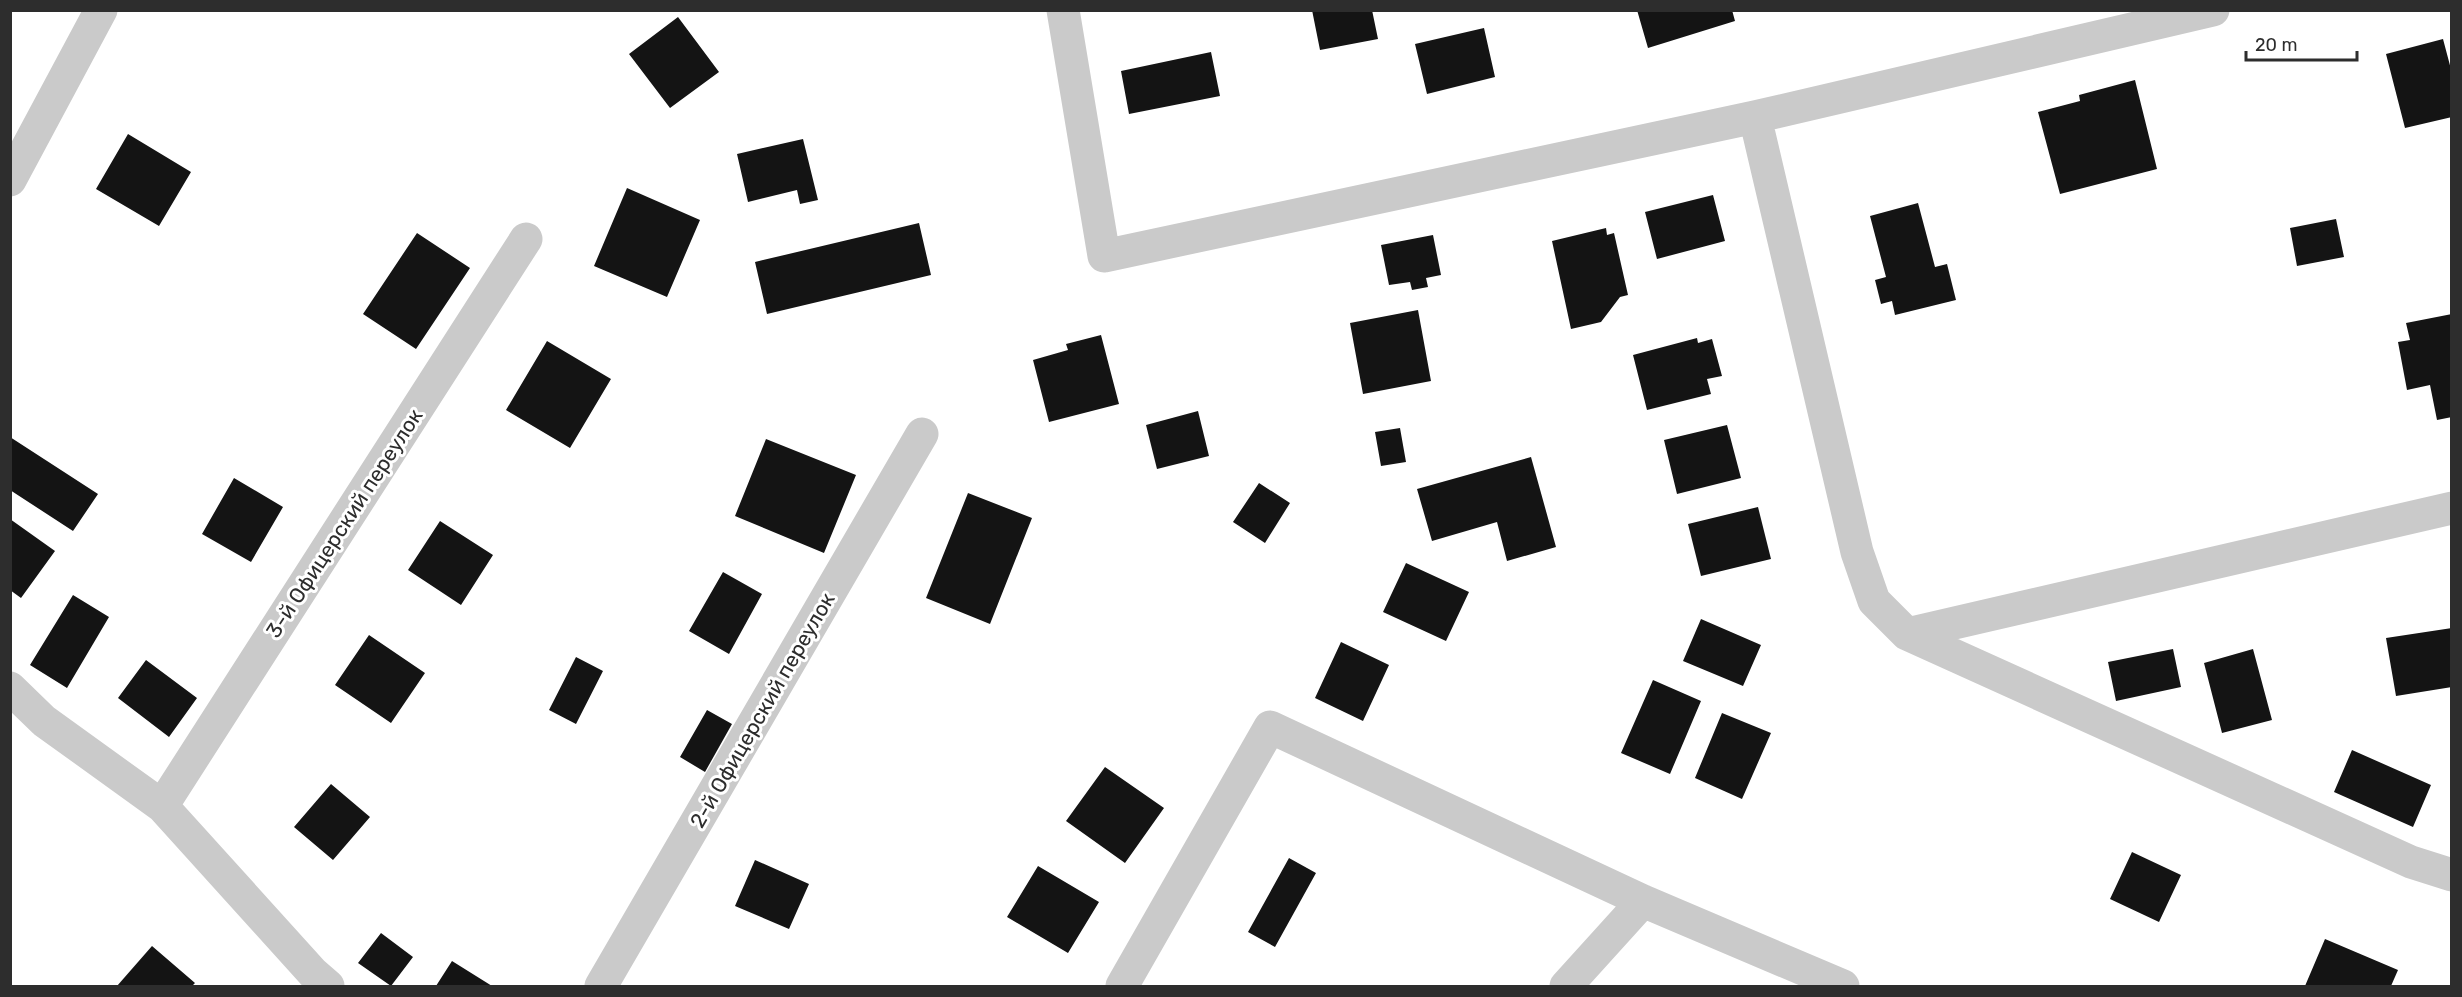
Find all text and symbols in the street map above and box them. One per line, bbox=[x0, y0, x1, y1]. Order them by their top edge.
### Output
scale bar bbox=[2246, 24, 2357, 62]
text: 20 m bbox=[2255, 34, 2297, 56]
street label: 3-й Офицерский переулок bbox=[261, 404, 427, 642]
street label: 2-й Офицерский переулок bbox=[684, 588, 840, 832]

